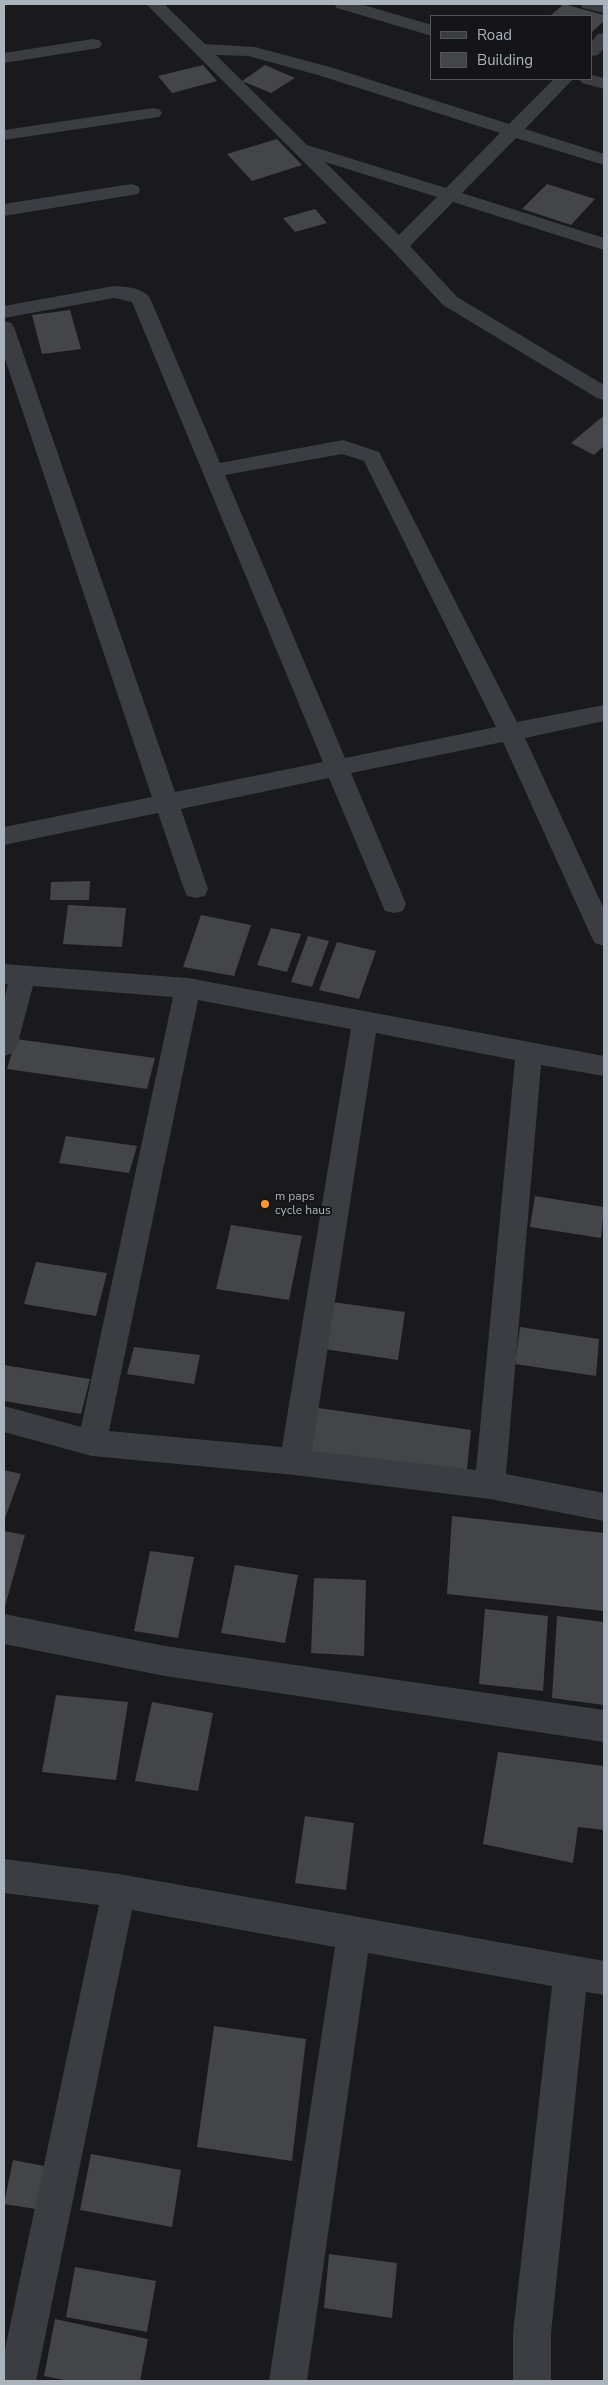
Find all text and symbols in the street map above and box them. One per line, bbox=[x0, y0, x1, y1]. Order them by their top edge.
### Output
legend bbox=[430, 15, 593, 80]
text: Road bbox=[477, 25, 512, 45]
text: Building bbox=[477, 50, 533, 70]
place label: m paps cycle haus bbox=[275, 1190, 331, 1218]
marker: m paps cycle haus bbox=[259, 1198, 271, 1210]

